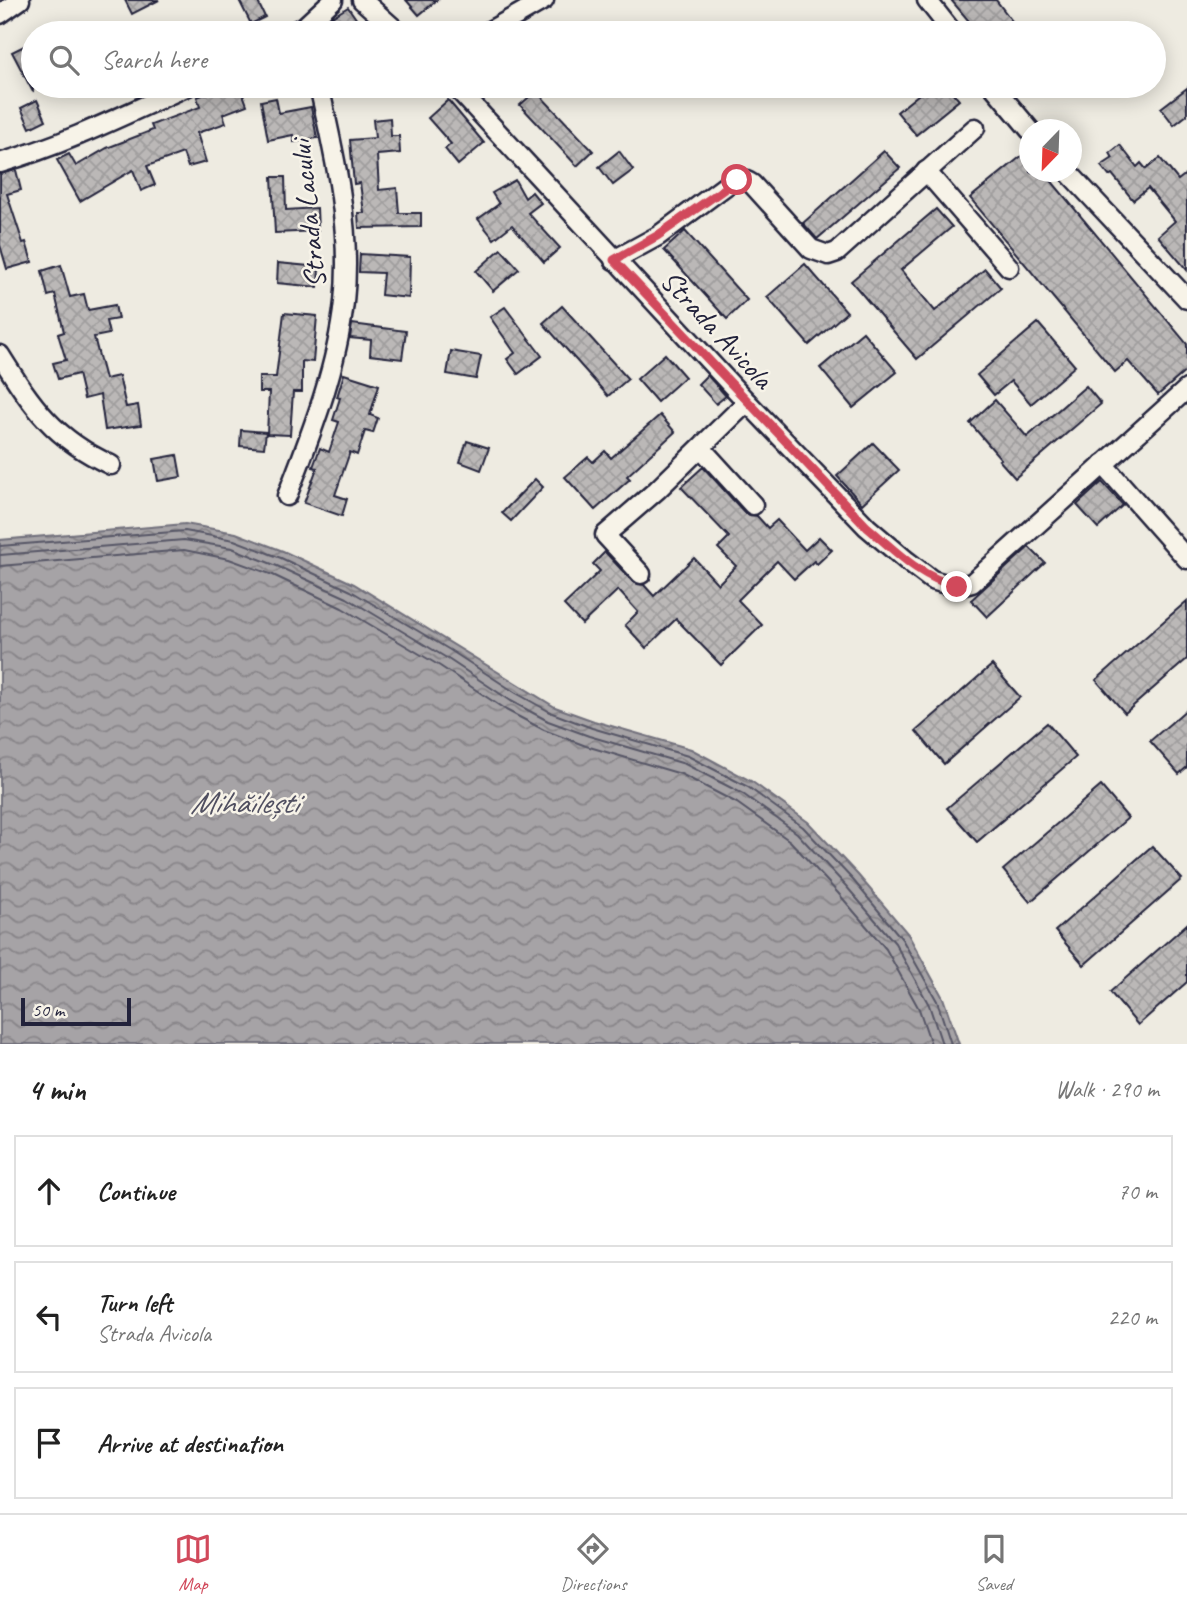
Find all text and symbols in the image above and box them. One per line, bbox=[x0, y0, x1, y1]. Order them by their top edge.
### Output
search box bbox=[21, 21, 1166, 98]
icon: search bbox=[45, 41, 83, 79]
text: Search here bbox=[101, 43, 207, 76]
north arrow bbox=[1019, 119, 1082, 182]
street label: Strada Lacului bbox=[281, 135, 335, 290]
route start bbox=[721, 164, 752, 195]
street label: Strada Avicola bbox=[652, 262, 783, 398]
route end bbox=[941, 571, 972, 602]
water label: Mihăilești bbox=[190, 782, 306, 823]
scale bar bbox=[21, 995, 131, 1027]
text: 50 m bbox=[32, 998, 64, 1022]
text: 4 min bbox=[28, 1071, 85, 1109]
text: Walk · 290 m bbox=[1055, 1075, 1159, 1104]
icon: ahead bbox=[30, 1172, 68, 1210]
text: Continue bbox=[97, 1175, 175, 1208]
text: 70 m bbox=[1118, 1177, 1157, 1206]
text: Turn left bbox=[97, 1286, 172, 1319]
icon: left bbox=[30, 1298, 68, 1336]
text: 220 m bbox=[1108, 1303, 1157, 1332]
text: Strada Avicola bbox=[97, 1319, 211, 1348]
icon: arrive bbox=[30, 1424, 68, 1462]
text: Arrive at destination bbox=[97, 1427, 283, 1460]
tab: Map bbox=[174, 1530, 212, 1596]
tab: Directions bbox=[560, 1530, 627, 1596]
tab: Saved bbox=[975, 1530, 1013, 1596]

